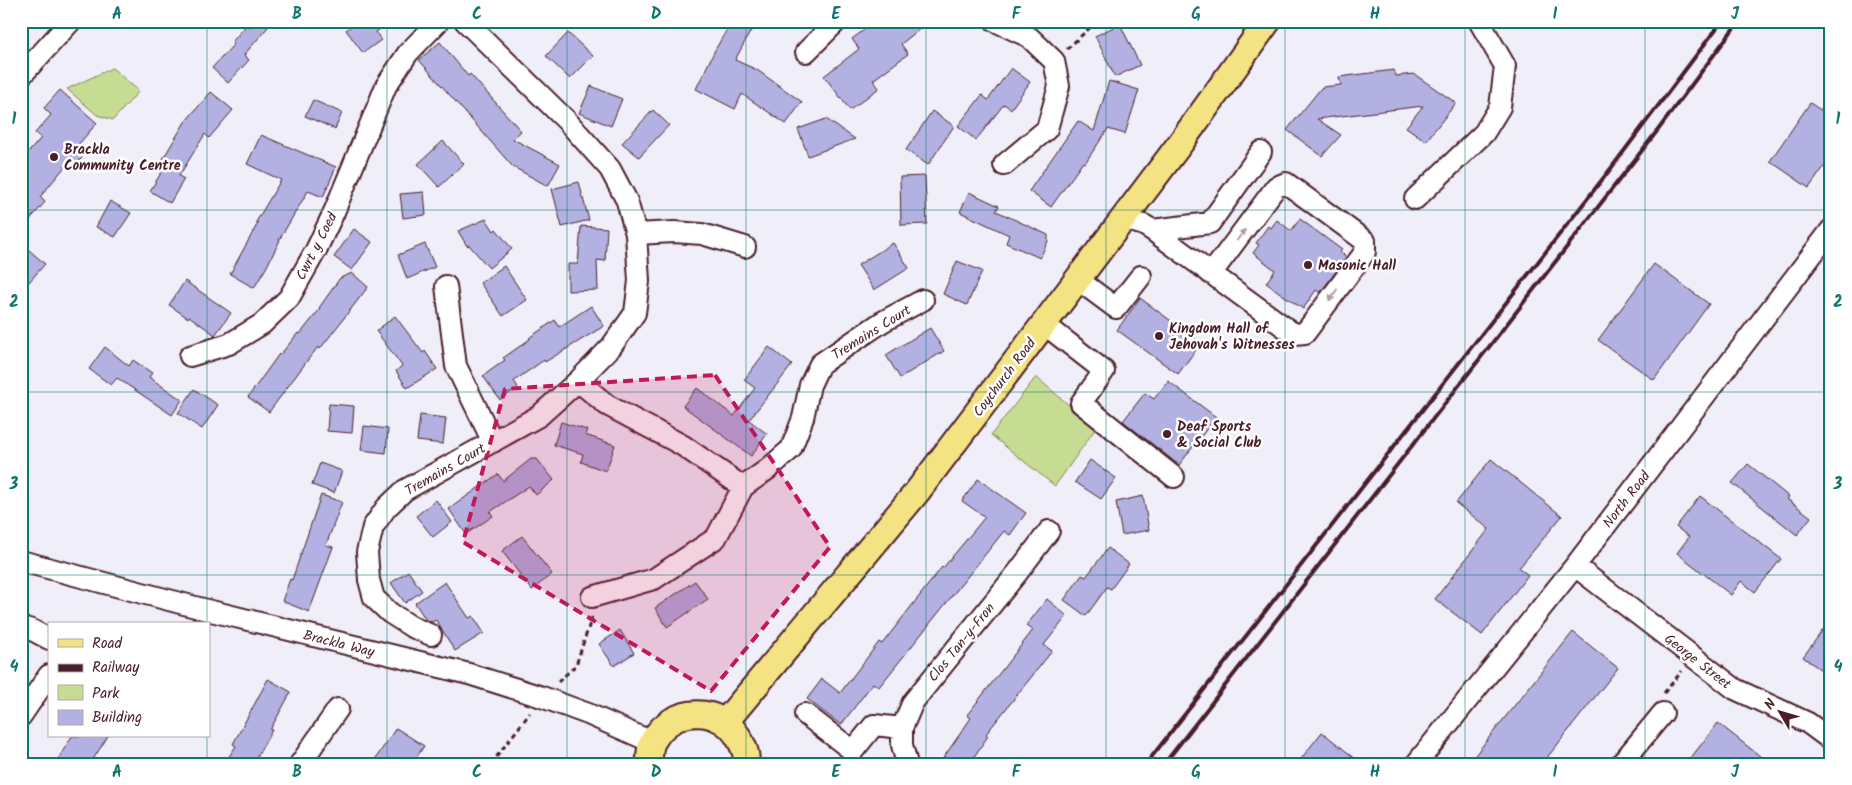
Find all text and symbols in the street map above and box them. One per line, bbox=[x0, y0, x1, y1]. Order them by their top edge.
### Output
text: A bbox=[112, 2, 122, 27]
text: B bbox=[292, 2, 302, 27]
text: C bbox=[472, 2, 482, 27]
text: D bbox=[651, 2, 662, 27]
text: E bbox=[832, 2, 842, 27]
text: F bbox=[1012, 2, 1022, 27]
text: G bbox=[1191, 2, 1201, 27]
text: H bbox=[1370, 2, 1380, 27]
text: I bbox=[1553, 2, 1558, 27]
text: J bbox=[1731, 2, 1740, 27]
text: 1 bbox=[12, 107, 17, 132]
text: 1 bbox=[1836, 107, 1841, 132]
place label: Brackla Community Centre bbox=[64, 139, 181, 177]
marker: Brackla Community Centre bbox=[48, 151, 60, 163]
street label: Cwrt y Coed bbox=[290, 208, 344, 284]
one-way arrow bbox=[1235, 229, 1246, 242]
place label: Masonic Hall bbox=[1318, 255, 1396, 277]
marker: Masonic Hall bbox=[1302, 259, 1314, 271]
one-way arrow bbox=[1328, 288, 1338, 302]
text: 2 bbox=[9, 290, 19, 315]
text: 2 bbox=[1833, 290, 1843, 315]
street label: Tremains Court bbox=[828, 299, 916, 366]
place label: Kingdom Hall of Jehovah's Witnesses bbox=[1169, 318, 1295, 356]
marker: Kingdom Hall of Jehovah's Witnesses bbox=[1153, 330, 1165, 342]
street label: Coychurch Road bbox=[968, 333, 1042, 422]
place label: Deaf Sports & Social Club bbox=[1177, 416, 1261, 454]
marker: Deaf Sports & Social Club bbox=[1161, 428, 1173, 440]
street label: Tremains Court bbox=[401, 438, 490, 502]
street label: North Road bbox=[1597, 466, 1657, 533]
text: 3 bbox=[9, 472, 19, 497]
text: 3 bbox=[1833, 472, 1843, 497]
street label: Clos Tan-y-Fron bbox=[923, 598, 1001, 687]
legend bbox=[48, 622, 210, 738]
street label: Brackla Way bbox=[301, 625, 377, 664]
street label: George Street bbox=[1659, 629, 1736, 695]
text: Road bbox=[92, 632, 123, 656]
text: 4 bbox=[10, 655, 19, 680]
text: 4 bbox=[1834, 655, 1843, 680]
text: Railway bbox=[92, 656, 140, 680]
text: Park bbox=[92, 682, 120, 706]
north arrow bbox=[1754, 688, 1804, 738]
text: N bbox=[1759, 694, 1782, 715]
text: Building bbox=[92, 706, 142, 730]
text: A bbox=[112, 760, 122, 785]
text: B bbox=[292, 760, 302, 785]
text: C bbox=[472, 760, 482, 785]
text: D bbox=[651, 760, 662, 785]
text: E bbox=[832, 760, 842, 785]
text: F bbox=[1012, 760, 1022, 785]
text: G bbox=[1191, 760, 1201, 785]
text: H bbox=[1370, 760, 1380, 785]
text: I bbox=[1553, 760, 1558, 785]
text: J bbox=[1731, 760, 1740, 785]

